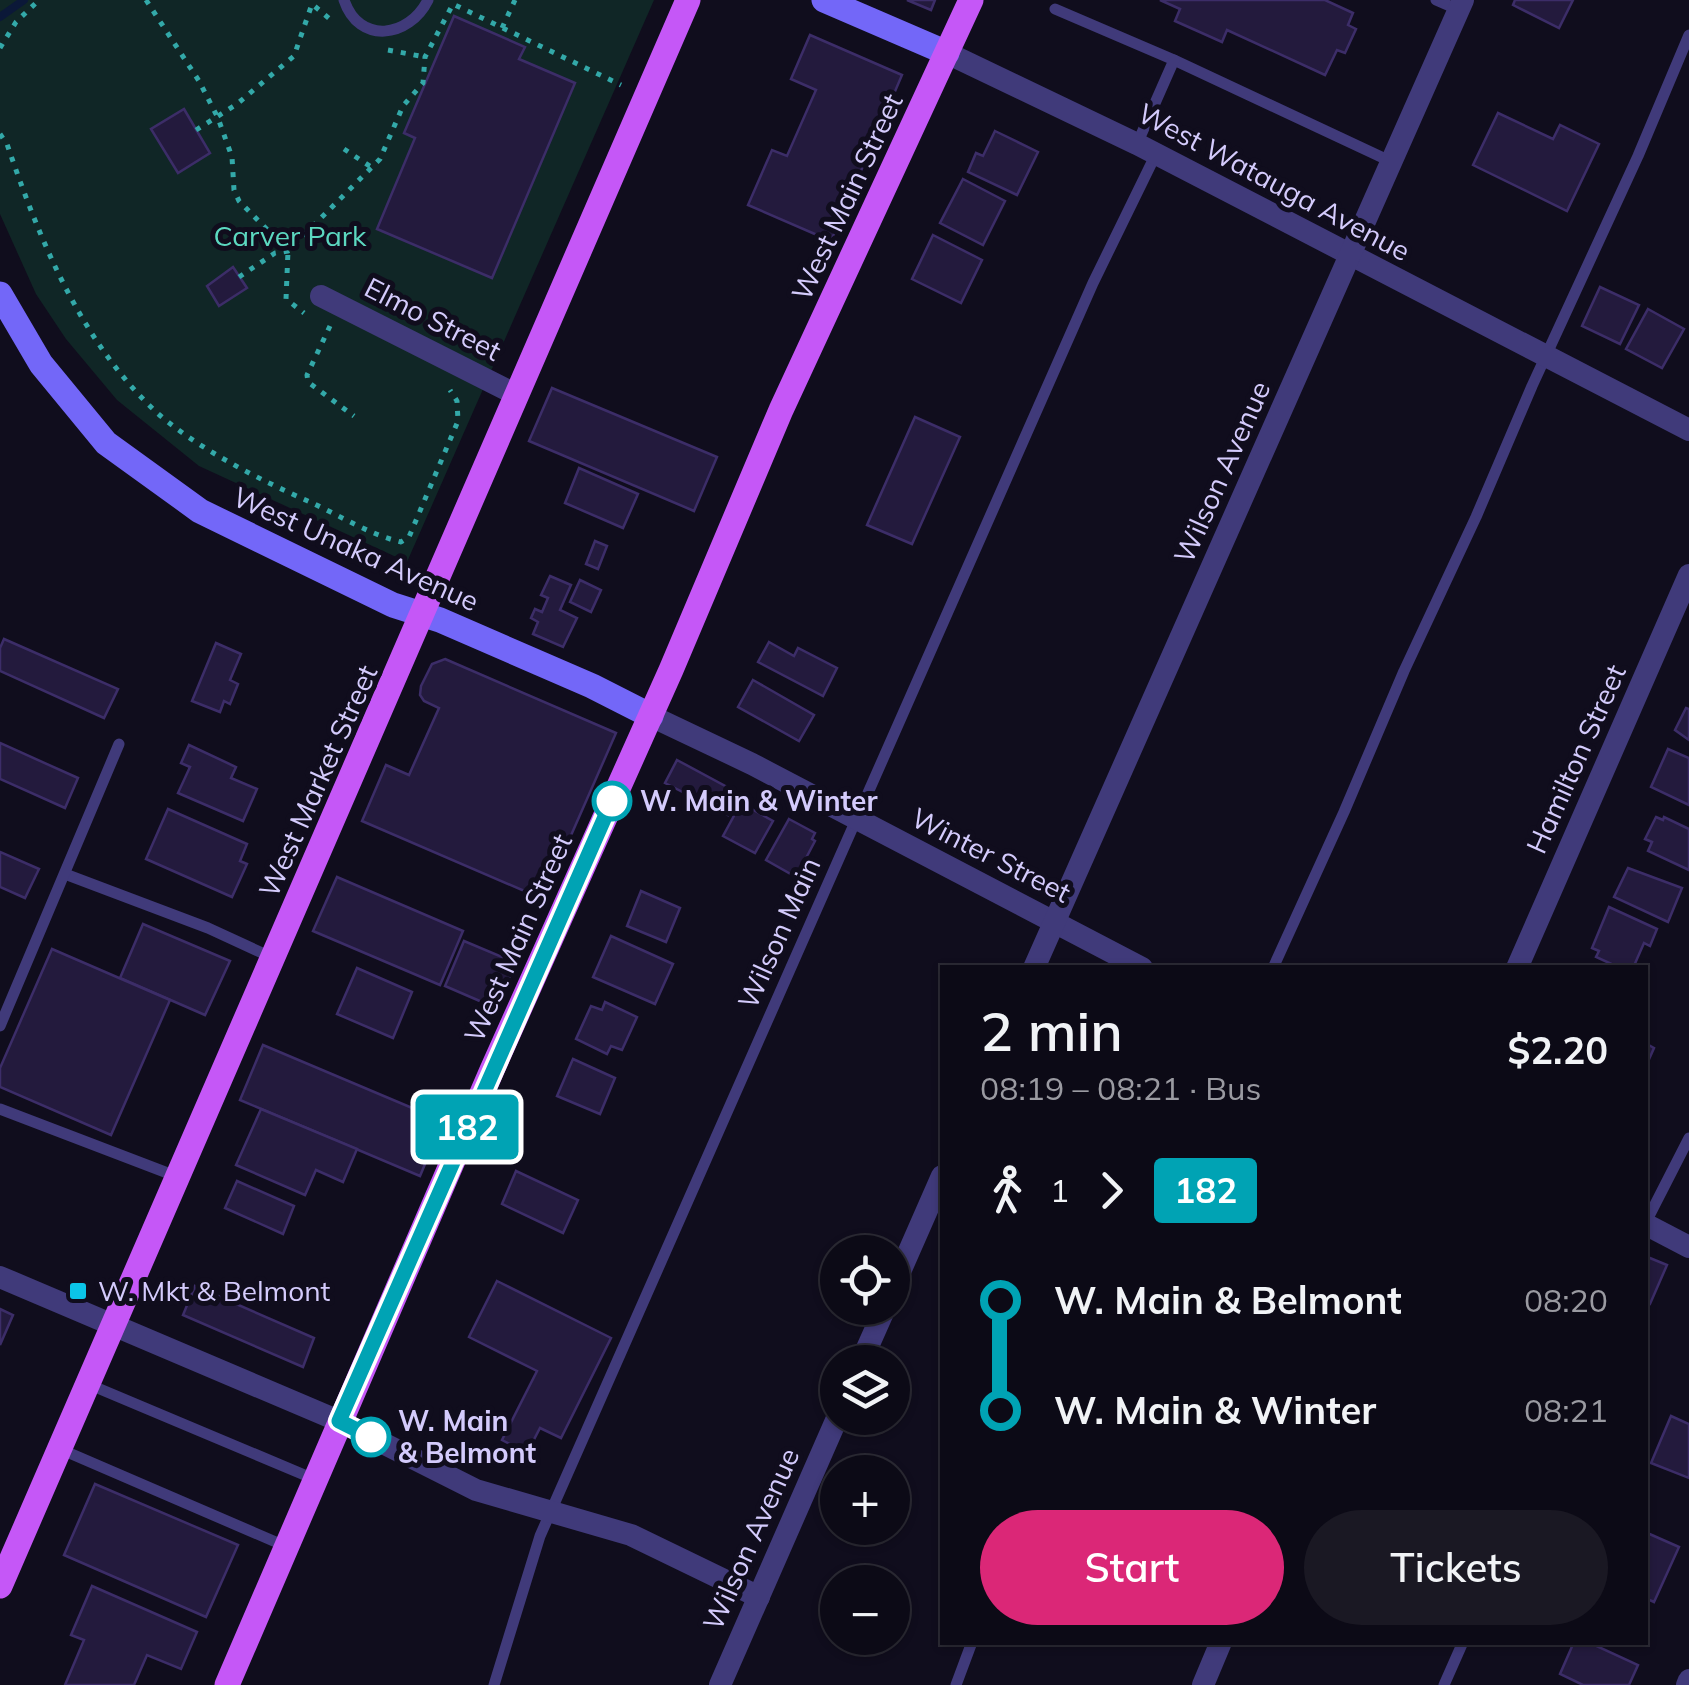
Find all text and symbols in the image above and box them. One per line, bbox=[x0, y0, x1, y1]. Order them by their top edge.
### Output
street label: West Main Street bbox=[783, 88, 910, 306]
street label: West Watauga Avenue bbox=[1132, 95, 1416, 268]
park label: Carver Park bbox=[214, 218, 367, 253]
street label: Elmo Street bbox=[359, 269, 507, 368]
street label: Wilson Avenue bbox=[1166, 375, 1277, 568]
street label: West Unaka Avenue bbox=[228, 479, 484, 618]
street label: West Market Street bbox=[251, 659, 385, 902]
street label: Hamilton Street bbox=[1518, 659, 1633, 859]
marker: W. Main & Winter bbox=[593, 782, 631, 820]
place label: W. Main & Winter bbox=[640, 783, 877, 818]
street label: Winter Street bbox=[906, 799, 1077, 910]
street label: West Main Street bbox=[456, 828, 579, 1047]
street label: Wilson Main bbox=[730, 852, 827, 1014]
text: 2 min bbox=[980, 996, 1123, 1065]
text: $2.20 bbox=[1507, 1026, 1608, 1074]
text: 08:19 – 08:21 · Bus bbox=[980, 1068, 1261, 1108]
line badge: 182 bbox=[410, 1094, 524, 1160]
text: 182 bbox=[435, 1105, 499, 1149]
icon: walk bbox=[980, 1163, 1035, 1218]
icon: forward bbox=[1084, 1163, 1139, 1218]
text: 182 bbox=[1174, 1168, 1237, 1212]
text: 1 bbox=[1050, 1170, 1069, 1210]
map controls bbox=[820, 1235, 910, 1655]
button: locate bbox=[820, 1235, 910, 1325]
place label: W. Mkt & Belmont bbox=[98, 1273, 331, 1308]
text: W. Main & Belmont bbox=[1054, 1276, 1402, 1324]
marker: W. Mkt & Belmont bbox=[67, 1280, 89, 1302]
text: 08:20 bbox=[1524, 1280, 1608, 1320]
button: layers bbox=[820, 1345, 910, 1435]
text: W. Main & Winter bbox=[1054, 1386, 1376, 1434]
text: 08:21 bbox=[1524, 1390, 1608, 1430]
place label: W. Main & Belmont bbox=[398, 1403, 537, 1470]
marker: W. Main & Belmont bbox=[352, 1418, 390, 1456]
street label: Wilson Avenue bbox=[695, 1442, 806, 1635]
button: + bbox=[820, 1455, 910, 1545]
button: Start bbox=[980, 1510, 1284, 1625]
button: Tickets bbox=[1304, 1510, 1608, 1625]
button: − bbox=[820, 1565, 910, 1655]

